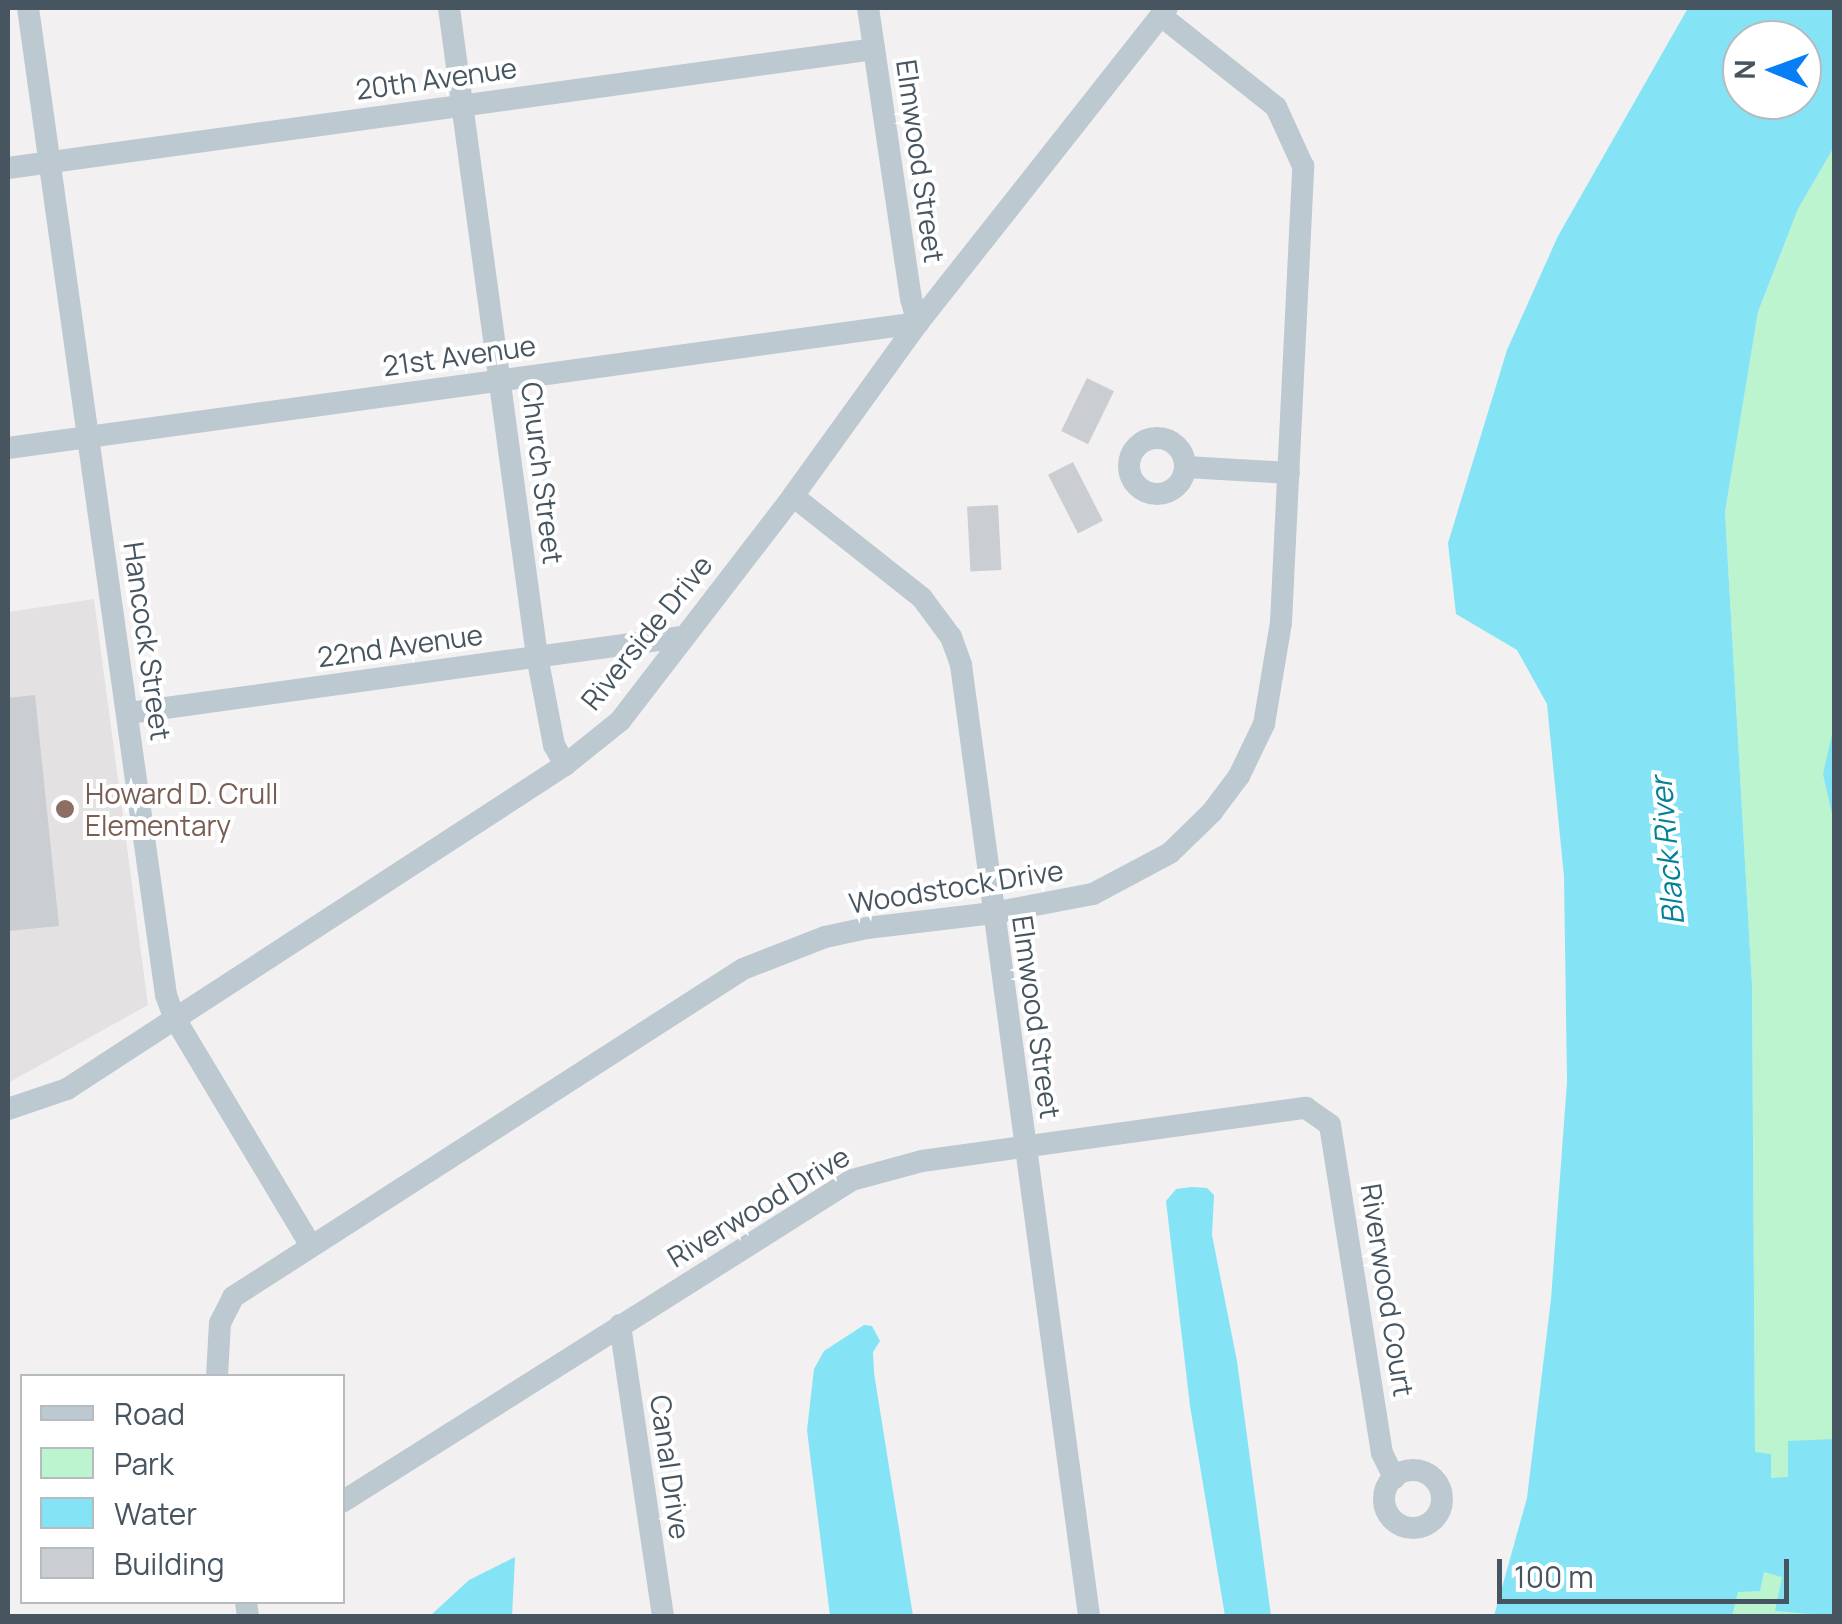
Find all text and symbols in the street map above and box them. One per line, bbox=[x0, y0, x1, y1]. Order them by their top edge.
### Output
north arrow bbox=[1722, 20, 1822, 120]
street label: 20th Avenue bbox=[353, 50, 519, 106]
street label: Elmwood Street bbox=[890, 57, 952, 265]
text: N bbox=[1725, 59, 1763, 80]
street label: 21st Avenue bbox=[380, 328, 538, 382]
street label: Church Street bbox=[515, 380, 571, 566]
street label: Hancock Street bbox=[117, 540, 179, 742]
street label: Riverside Drive bbox=[573, 548, 719, 716]
street label: 22nd Avenue bbox=[315, 617, 485, 673]
water label: Black River bbox=[1643, 775, 1691, 927]
place label: Howard D. Crull Elementary bbox=[85, 776, 278, 842]
marker: Howard D. Crull Elementary bbox=[54, 798, 76, 820]
street label: Woodstock Drive bbox=[846, 852, 1066, 920]
street label: Elmwood Street bbox=[1006, 913, 1068, 1121]
street label: Riverwood Drive bbox=[661, 1139, 855, 1273]
street label: Riverwood Court bbox=[1355, 1181, 1421, 1399]
legend bbox=[20, 1374, 345, 1604]
text: Road bbox=[114, 1393, 185, 1434]
street label: Canal Drive bbox=[644, 1393, 698, 1541]
text: Park bbox=[114, 1443, 174, 1484]
text: Water bbox=[114, 1493, 197, 1534]
scale bar bbox=[1502, 1539, 1794, 1601]
text: Building bbox=[114, 1543, 225, 1584]
text: 100 m bbox=[1514, 1556, 1594, 1597]

